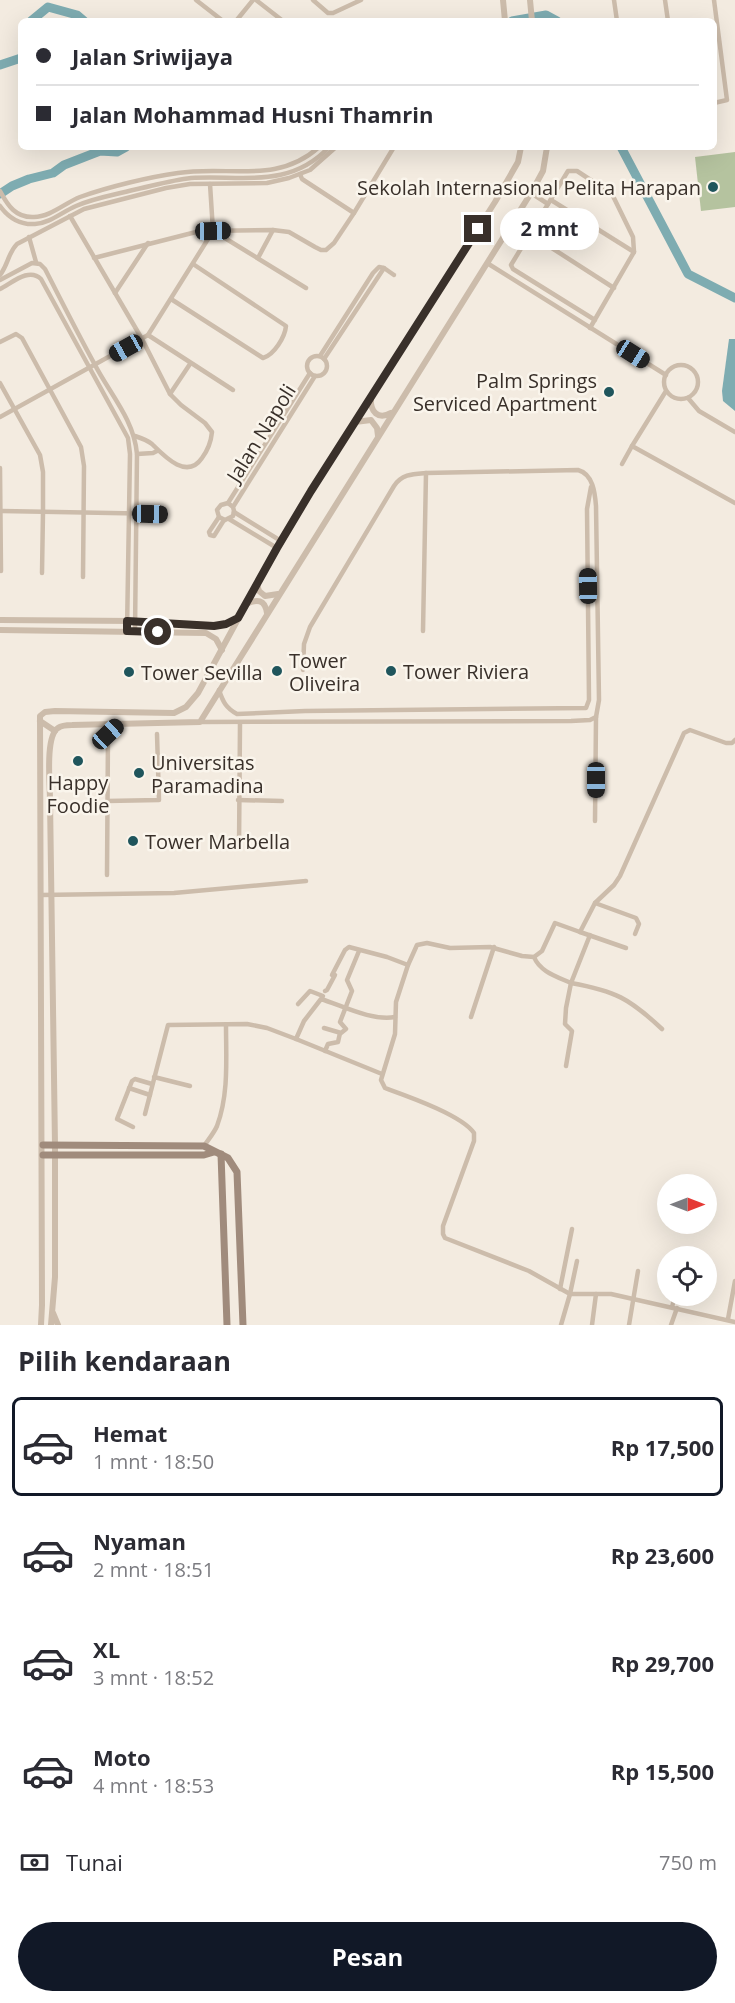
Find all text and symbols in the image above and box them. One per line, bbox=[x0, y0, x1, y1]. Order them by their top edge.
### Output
text: Jalan Sriwijaya bbox=[72, 41, 233, 71]
text: Jalan Mohammad Husni Thamrin bbox=[72, 99, 433, 129]
place label: Sekolah Internasional Pelita Harapan bbox=[357, 174, 701, 201]
marker: Sekolah Internasional Pelita Harapan bbox=[706, 180, 720, 194]
callout: 2 mnt bbox=[499, 208, 598, 250]
route end bbox=[464, 215, 491, 242]
text: 2 mnt bbox=[520, 215, 579, 242]
car bbox=[195, 222, 231, 240]
car bbox=[106, 331, 146, 365]
car bbox=[613, 337, 653, 371]
place label: Palm Springs Serviced Apartment bbox=[413, 367, 597, 417]
street label: Jalan Napoli bbox=[219, 379, 302, 489]
marker: Palm Springs Serviced Apartment bbox=[602, 385, 616, 399]
car bbox=[132, 505, 168, 523]
car bbox=[579, 568, 597, 604]
route start bbox=[144, 618, 171, 645]
place label: Tower Oliveira bbox=[289, 647, 360, 697]
place label: Tower Riviera bbox=[403, 658, 529, 685]
place label: Tower Sevilla bbox=[141, 659, 263, 686]
marker: Tower Oliveira bbox=[270, 664, 284, 678]
marker: Tower Riviera bbox=[384, 664, 398, 678]
marker: Tower Sevilla bbox=[122, 665, 136, 679]
car bbox=[89, 715, 127, 753]
place label: Universitas Paramadina bbox=[151, 749, 264, 799]
marker: Happy Foodie bbox=[71, 754, 85, 768]
car bbox=[587, 762, 605, 798]
marker: Universitas Paramadina bbox=[132, 766, 146, 780]
place label: Happy Foodie bbox=[47, 769, 109, 819]
place label: Tower Marbella bbox=[145, 828, 290, 855]
marker: Tower Marbella bbox=[126, 834, 140, 848]
north arrow bbox=[657, 1174, 717, 1234]
map controls bbox=[657, 1174, 717, 1306]
button: locate bbox=[657, 1246, 717, 1306]
text: Pilih kendaraan bbox=[18, 1342, 231, 1379]
text: Hemat bbox=[93, 1418, 167, 1448]
icon: car bbox=[21, 1420, 75, 1474]
text: Rp 17,500 bbox=[611, 1432, 714, 1462]
text: 1 mnt · 18:50 bbox=[93, 1448, 214, 1475]
text: Nyaman bbox=[93, 1526, 186, 1556]
icon: car bbox=[21, 1528, 75, 1582]
text: Rp 23,600 bbox=[611, 1540, 714, 1570]
text: 2 mnt · 18:51 bbox=[93, 1556, 214, 1583]
text: XL bbox=[93, 1634, 120, 1664]
icon: car bbox=[21, 1636, 75, 1690]
text: Rp 29,700 bbox=[611, 1648, 714, 1678]
text: 3 mnt · 18:52 bbox=[93, 1664, 214, 1691]
text: Moto bbox=[93, 1742, 151, 1772]
icon: car bbox=[21, 1744, 75, 1798]
text: Rp 15,500 bbox=[611, 1756, 714, 1786]
text: 4 mnt · 18:53 bbox=[93, 1772, 214, 1799]
icon: cash bbox=[18, 1846, 51, 1879]
text: Tunai bbox=[66, 1847, 123, 1877]
text: 750 m bbox=[659, 1849, 717, 1876]
button: Pesan bbox=[18, 1922, 717, 1991]

